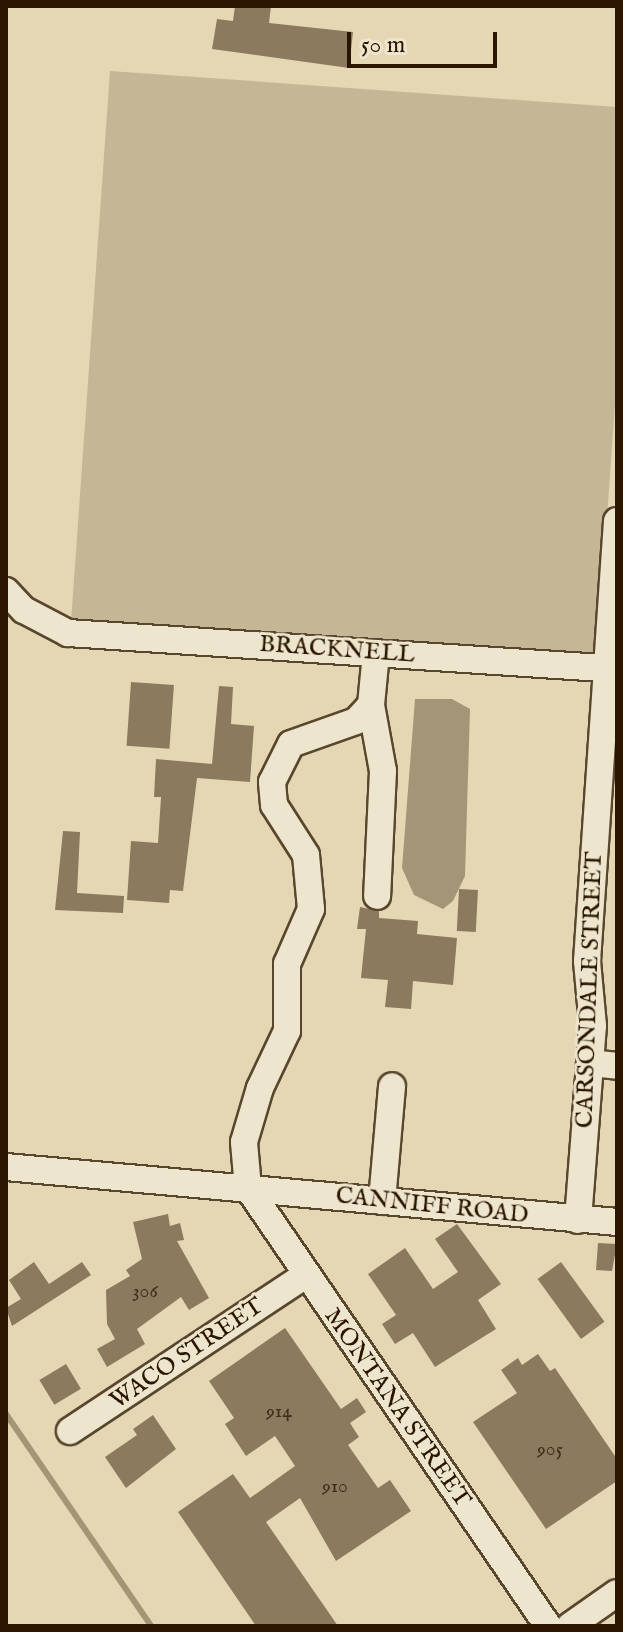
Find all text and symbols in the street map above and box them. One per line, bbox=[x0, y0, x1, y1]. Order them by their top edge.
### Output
scale bar bbox=[351, 16, 501, 66]
text: 50 m bbox=[361, 30, 405, 61]
street label: BRACKNELL bbox=[258, 630, 416, 670]
street label: CARSONDALE STREET bbox=[571, 851, 609, 1129]
street label: CANNIFF ROAD bbox=[334, 1182, 530, 1230]
house number: 306 bbox=[132, 1279, 158, 1303]
street label: WACO STREET bbox=[105, 1292, 269, 1416]
street label: MONTANA STREET bbox=[318, 1303, 476, 1513]
house number: 914 bbox=[266, 1399, 292, 1423]
house number: 905 bbox=[537, 1437, 563, 1461]
house number: 910 bbox=[322, 1474, 348, 1498]

